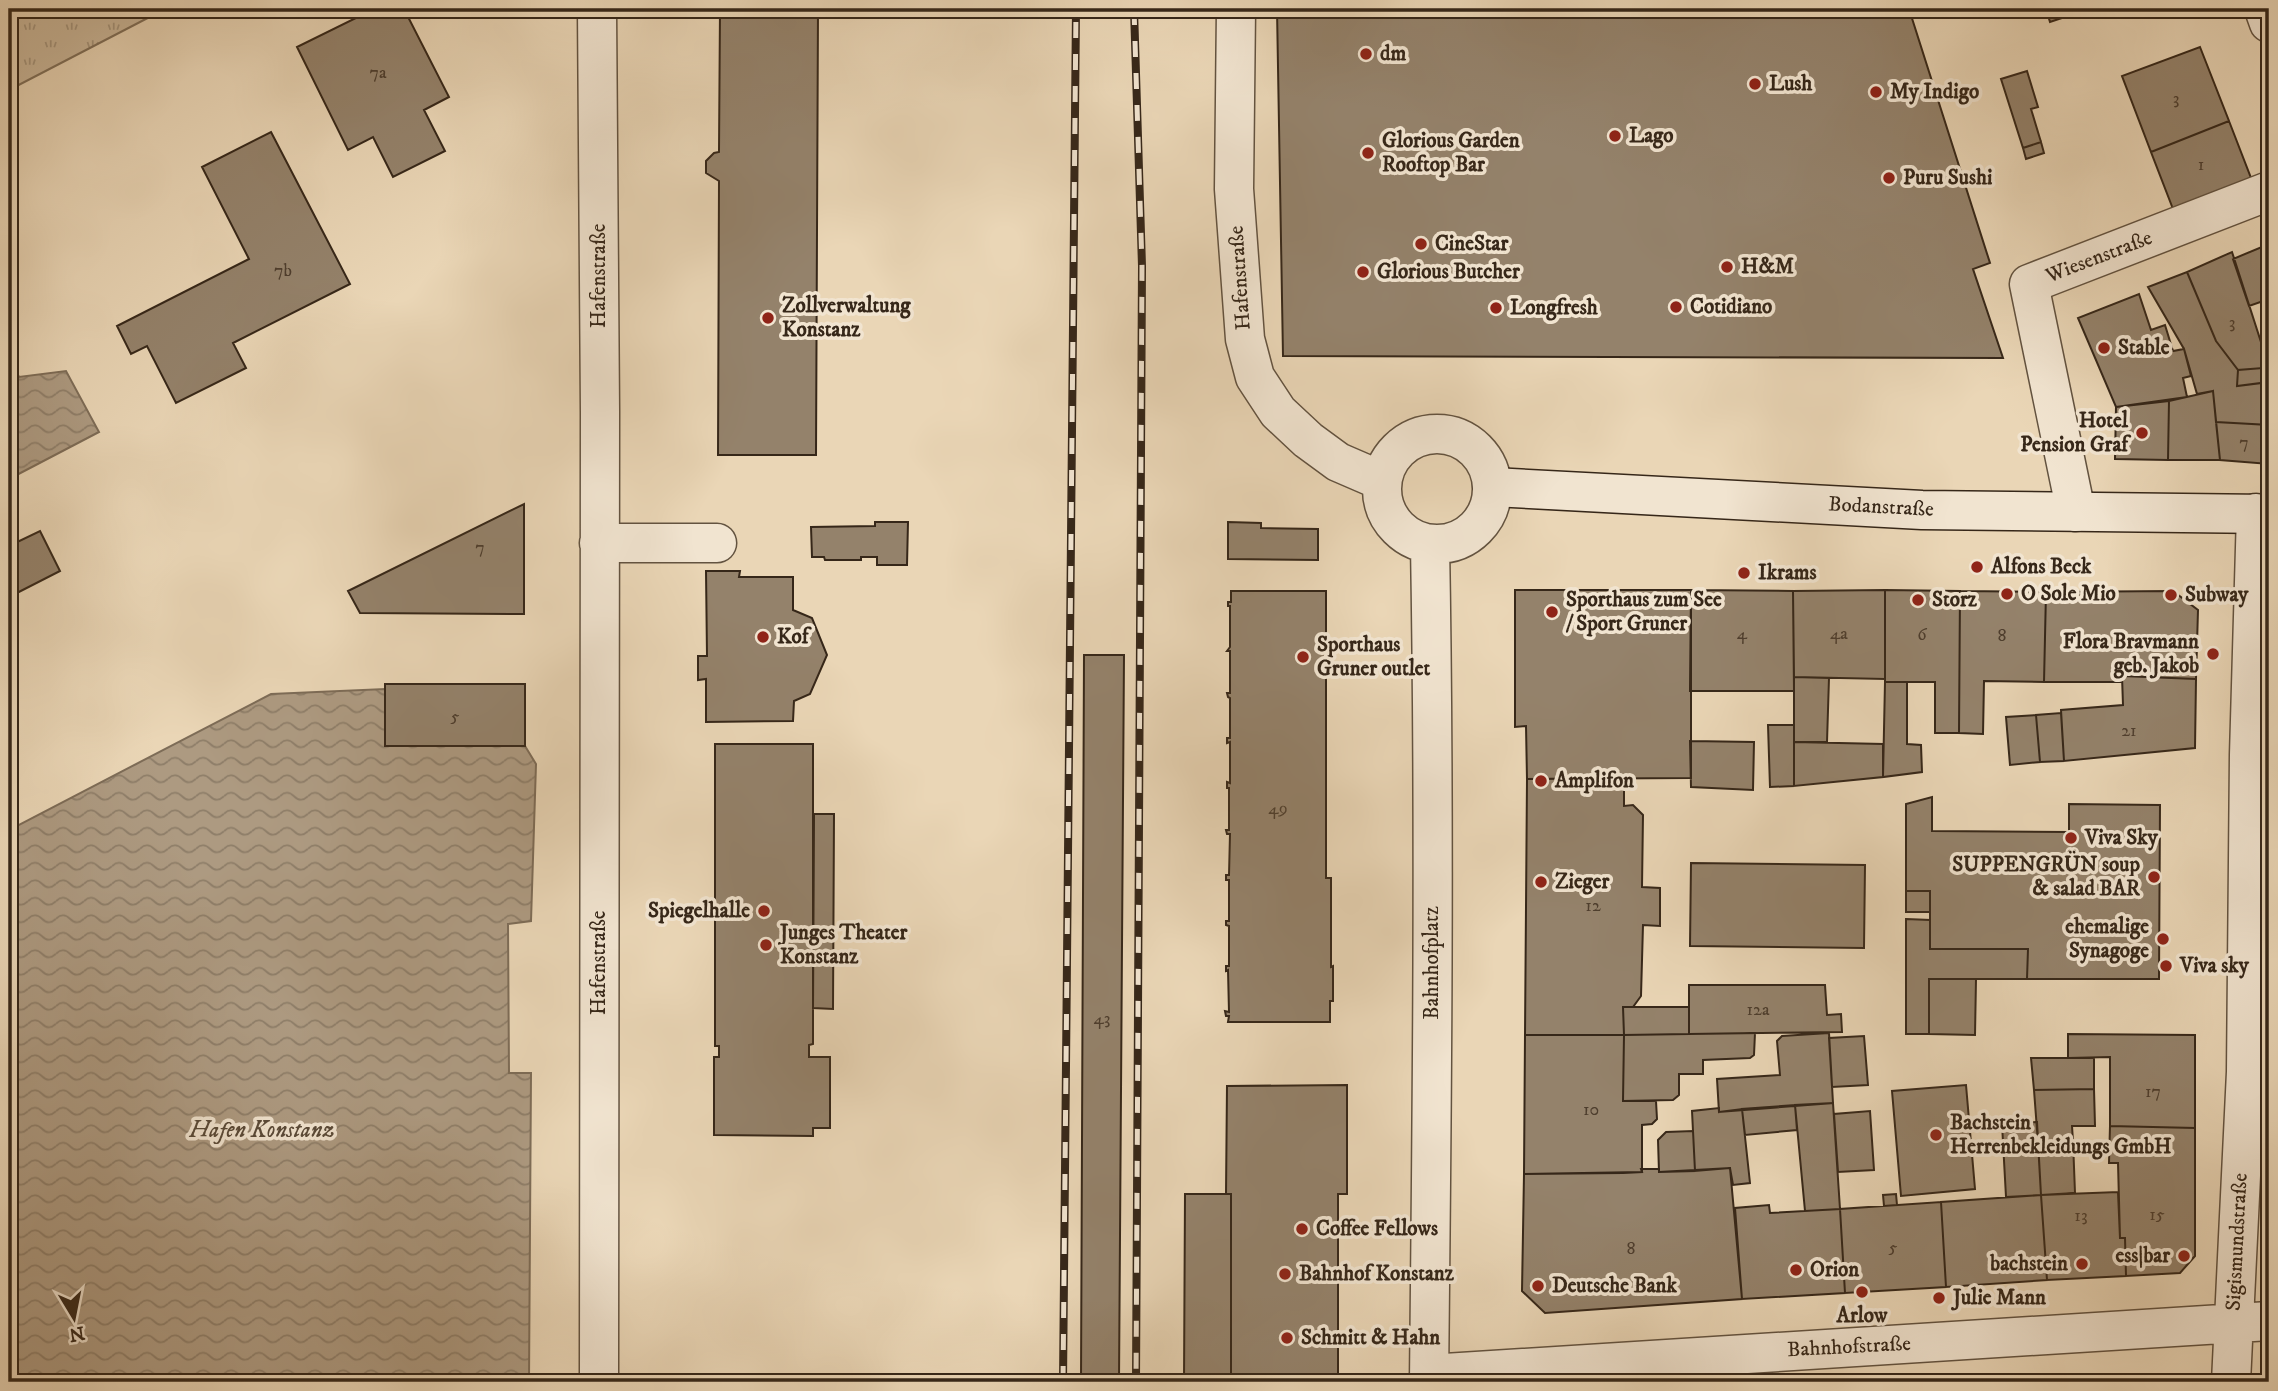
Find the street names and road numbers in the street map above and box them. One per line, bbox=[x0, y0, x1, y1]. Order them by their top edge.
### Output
street label: Hafenstraße bbox=[586, 223, 612, 328]
street label: Hafenstraße bbox=[1223, 225, 1257, 331]
street label: Wiesenstraße bbox=[2041, 225, 2156, 290]
street label: Bodanstraße bbox=[1828, 491, 1935, 523]
street label: Bahnhofplatz bbox=[1419, 906, 1445, 1020]
street label: Hafenstraße bbox=[586, 910, 612, 1015]
street label: Sigismundstraße bbox=[2220, 1172, 2254, 1312]
street label: Bahnhofstraße bbox=[1786, 1331, 1912, 1363]

